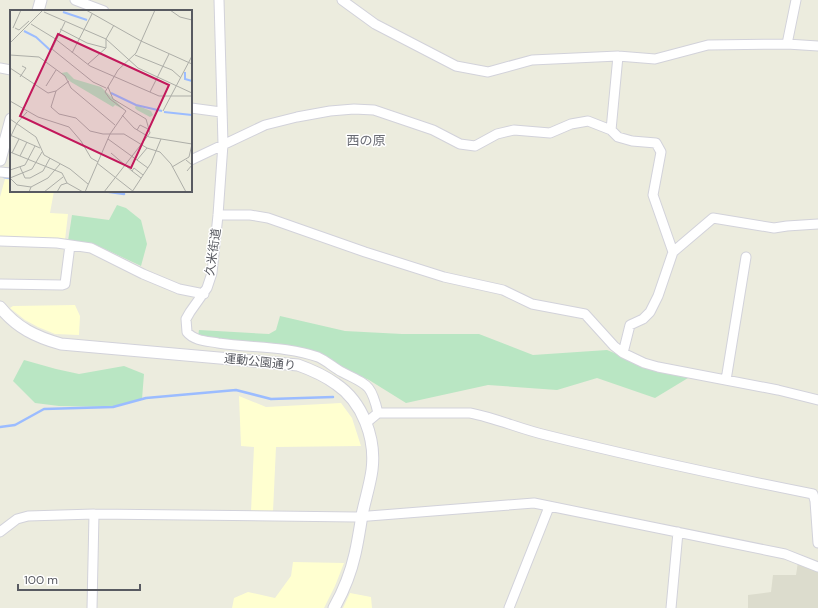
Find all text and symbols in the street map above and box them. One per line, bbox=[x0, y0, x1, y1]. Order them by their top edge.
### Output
inset map bbox=[10, 10, 192, 192]
district label: 西の原 bbox=[346, 132, 386, 149]
street label: 久米街道 bbox=[202, 227, 224, 277]
street label: 運動公園通り bbox=[223, 350, 297, 374]
scale bar bbox=[18, 566, 140, 592]
text: 100 m bbox=[24, 572, 58, 588]

